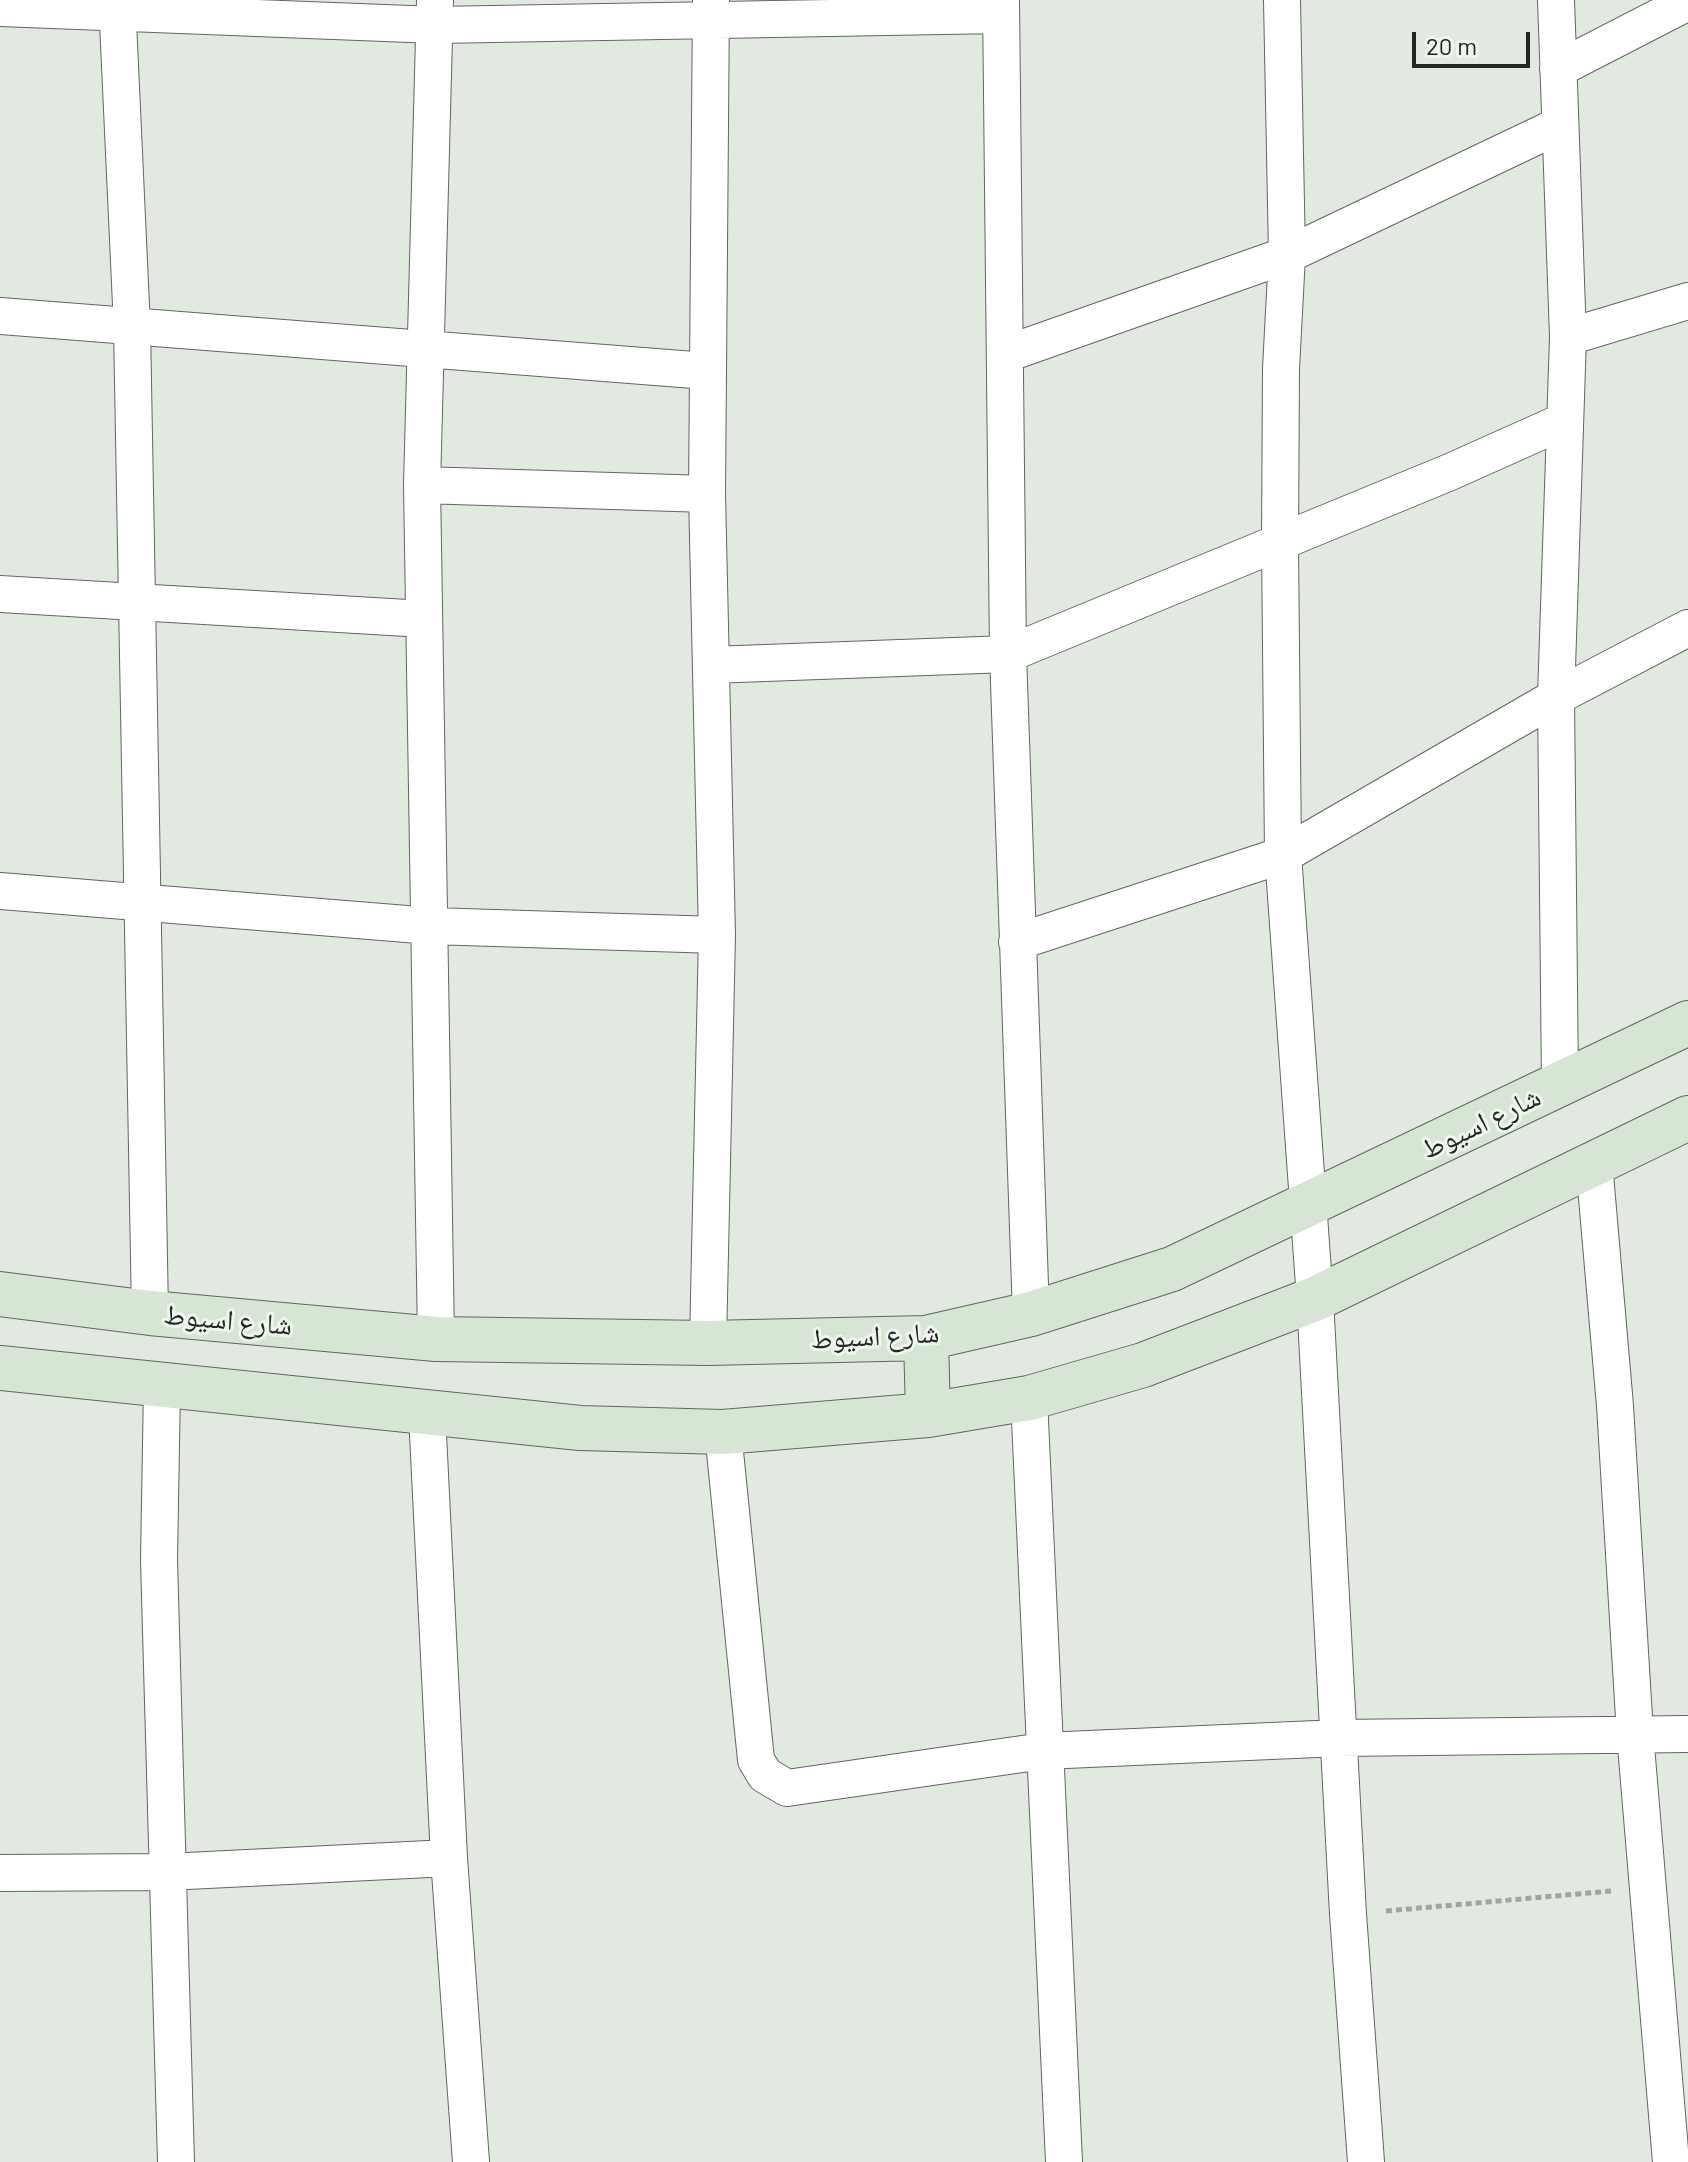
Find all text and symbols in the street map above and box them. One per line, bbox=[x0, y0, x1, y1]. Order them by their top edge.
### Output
scale bar bbox=[1416, 16, 1534, 66]
text: 20 m bbox=[1426, 31, 1477, 60]
street label: شارع اسيوط bbox=[1416, 1080, 1546, 1166]
street label: شارع اسيوط bbox=[162, 1298, 294, 1342]
street label: شارع اسيوط bbox=[810, 1316, 940, 1356]

